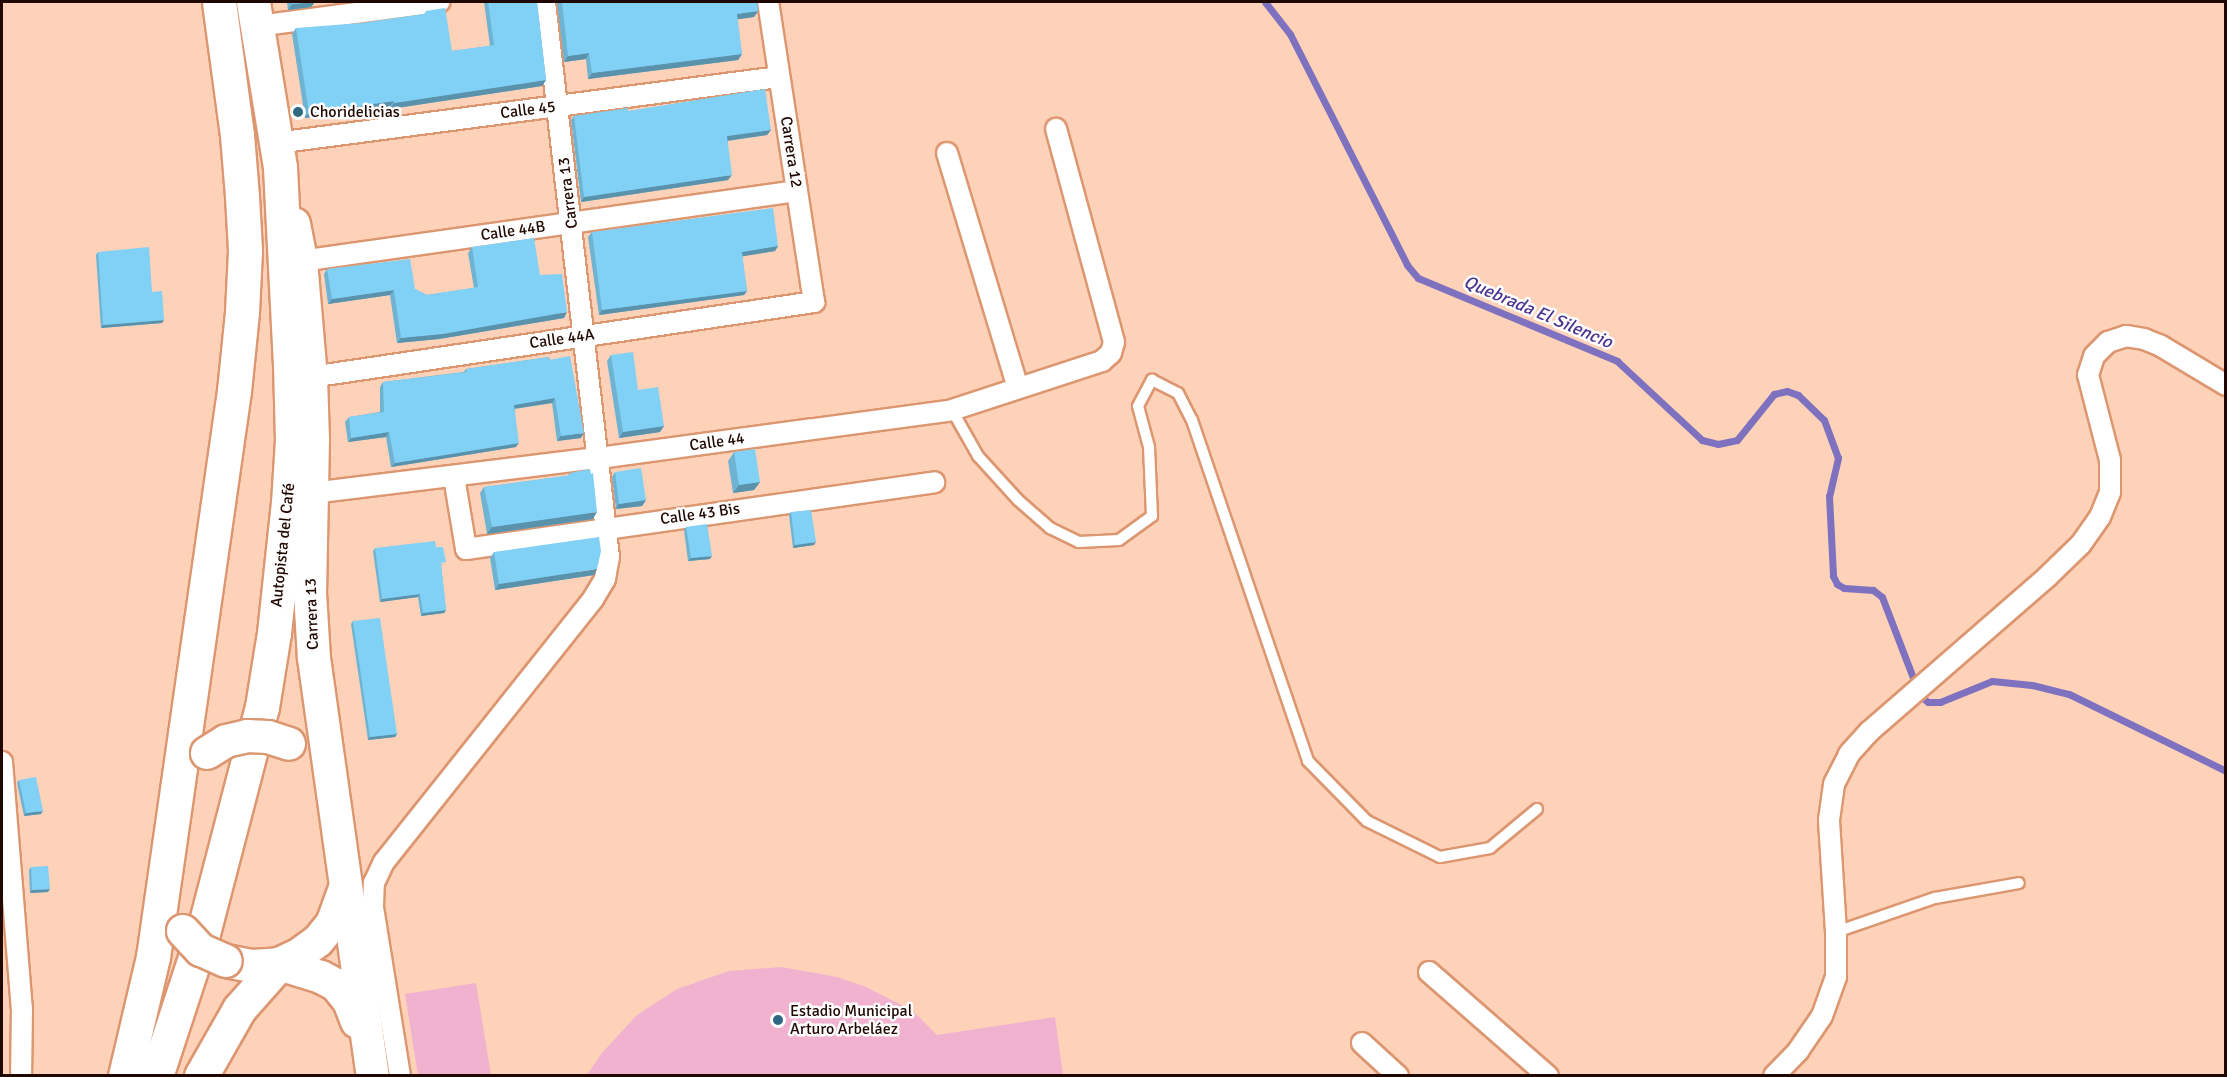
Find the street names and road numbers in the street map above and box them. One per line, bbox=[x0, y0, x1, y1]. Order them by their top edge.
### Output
street label: Calle 45 bbox=[499, 97, 557, 123]
street label: Carrera 12 bbox=[776, 115, 806, 189]
street label: Carrera 13 bbox=[554, 156, 582, 230]
street label: Calle 44B bbox=[479, 217, 547, 245]
street label: Calle 44A bbox=[528, 325, 596, 353]
street label: Calle 44 bbox=[688, 429, 746, 455]
street label: Autopista del Café bbox=[267, 482, 299, 608]
street label: Calle 43 Bis bbox=[659, 499, 741, 529]
street label: Carrera 13 bbox=[301, 578, 323, 650]

